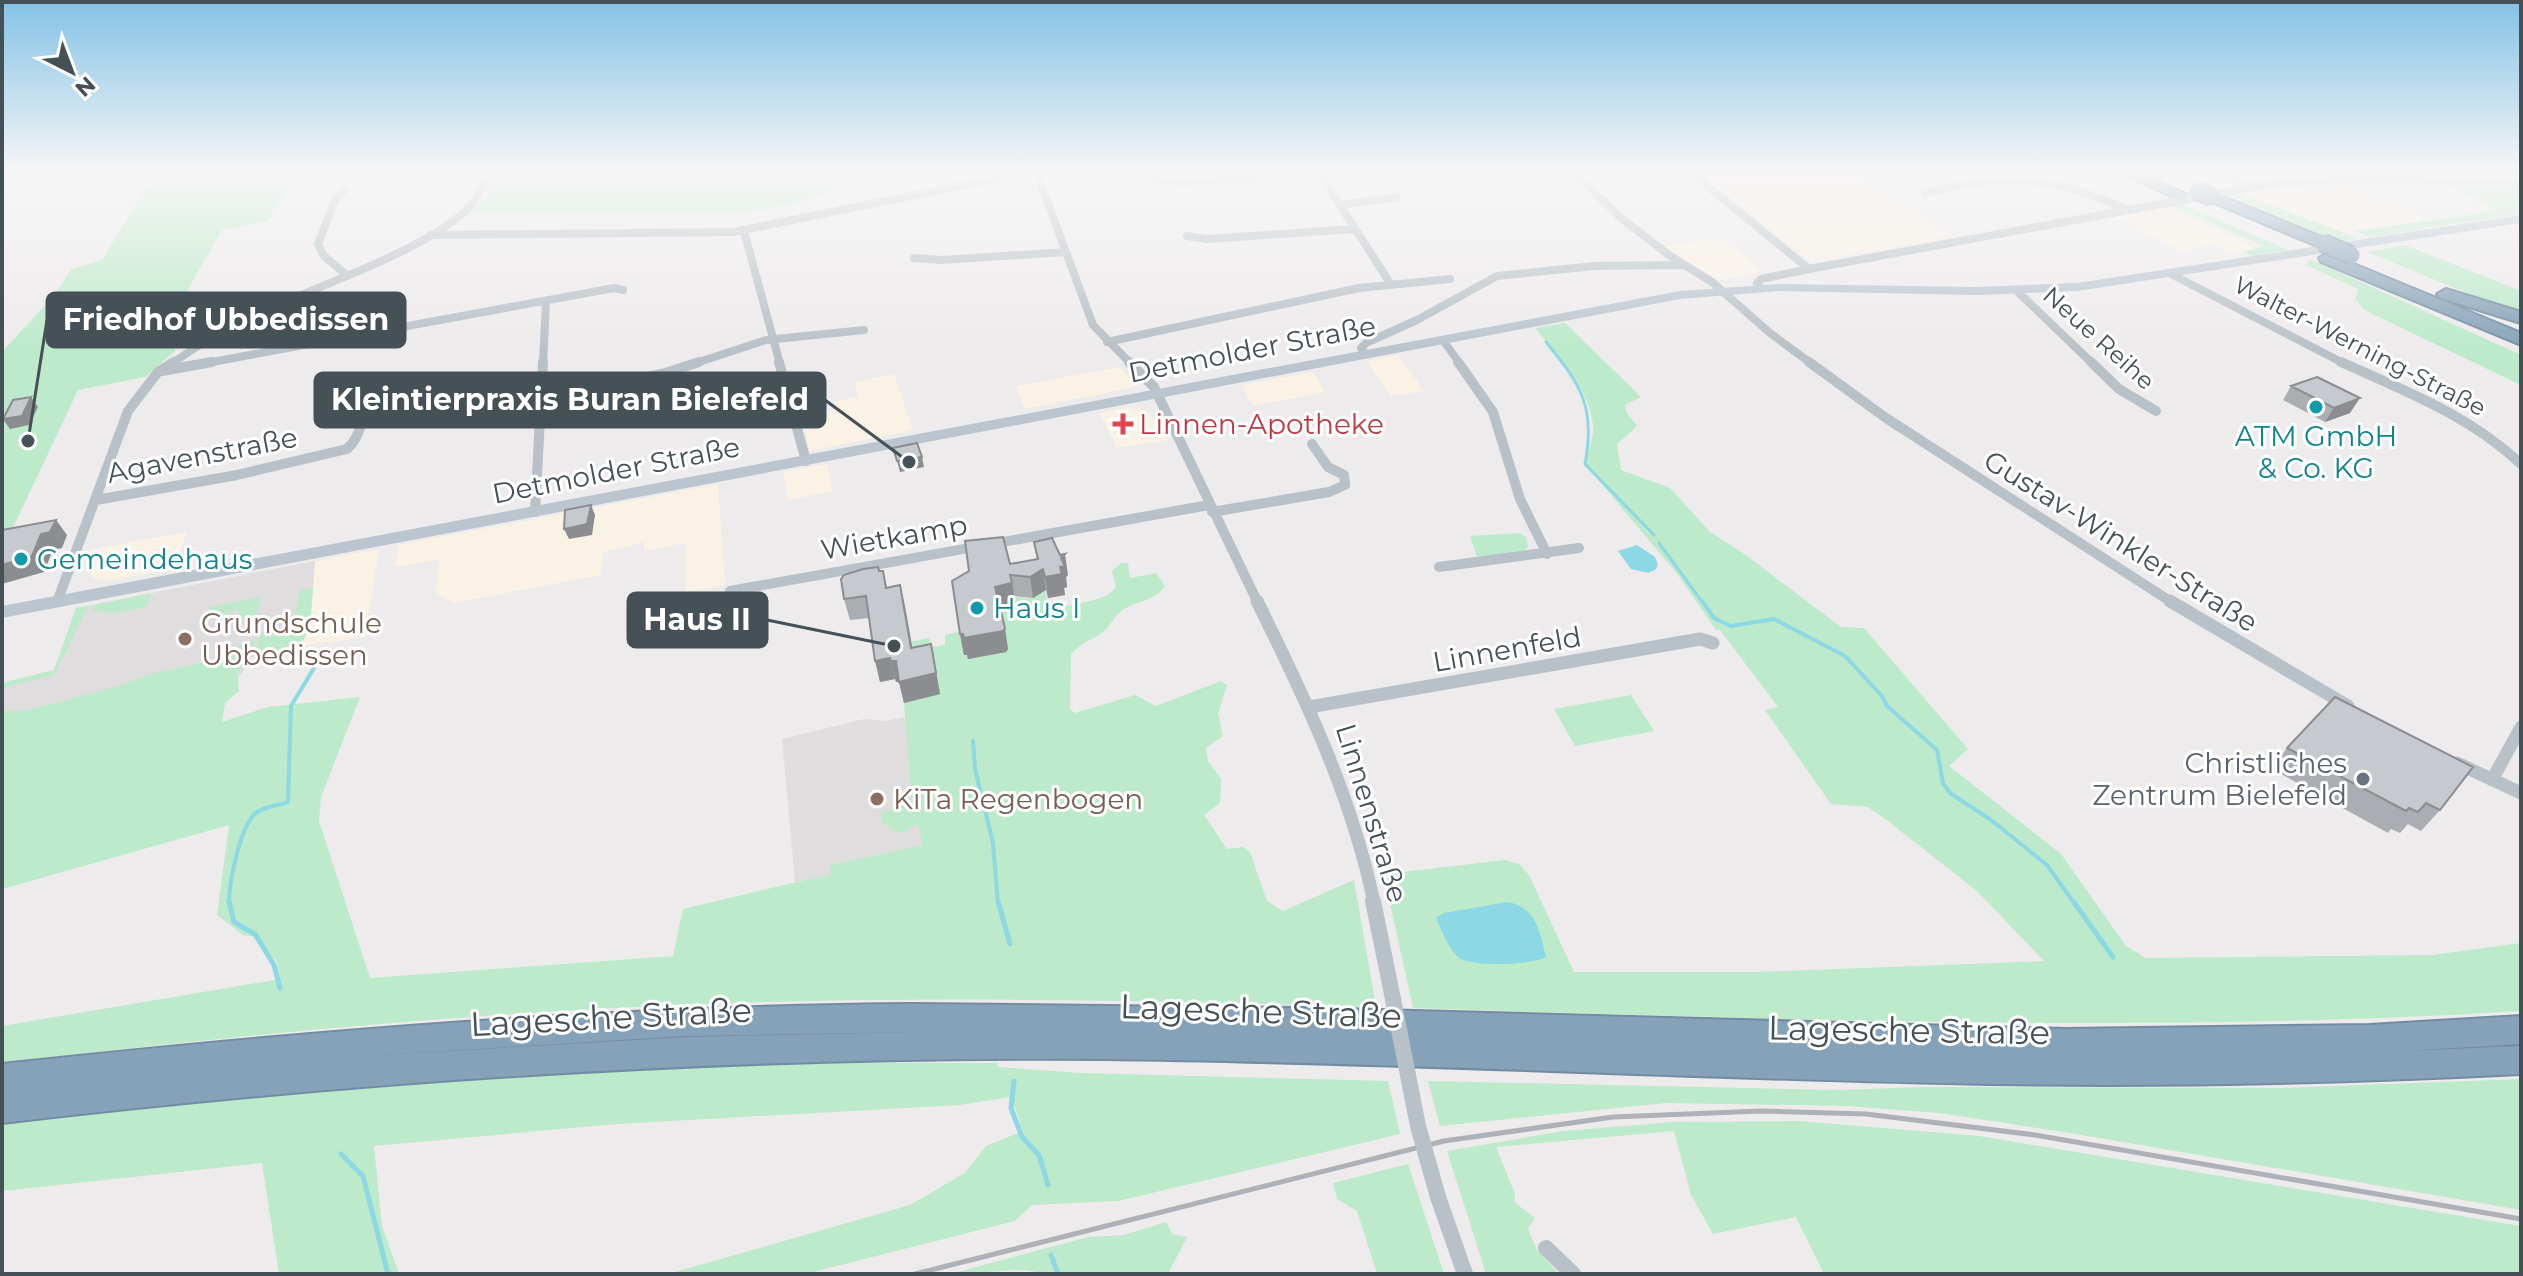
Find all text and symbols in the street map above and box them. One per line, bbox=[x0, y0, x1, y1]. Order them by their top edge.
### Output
north arrow bbox=[32, 32, 112, 112]
text: N bbox=[69, 71, 101, 102]
street label: Walter-Werning-Straße bbox=[2229, 270, 2491, 422]
street label: Neue Reihe bbox=[2037, 280, 2161, 396]
callout: Friedhof Ubbedissen bbox=[47, 293, 405, 347]
text: Friedhof Ubbedissen bbox=[63, 301, 389, 338]
street label: Detmolder Straße bbox=[1125, 308, 1379, 390]
callout: Kleintierpraxis Buran Bielefeld bbox=[315, 373, 825, 427]
text: Kleintierpraxis Buran Bielefeld bbox=[331, 381, 809, 418]
marker: ATM GmbH & Co. KG bbox=[2307, 398, 2325, 416]
place label: Linnen-Apotheke bbox=[1139, 407, 1384, 441]
marker: Linnen-Apotheke bbox=[1114, 415, 1132, 433]
place label: ATM GmbH & Co. KG bbox=[2235, 419, 2397, 485]
street label: Agavenstraße bbox=[104, 420, 300, 490]
street label: Detmolder Straße bbox=[489, 429, 743, 511]
street label: Gustav-Winkler-Straße bbox=[1978, 443, 2264, 639]
street label: Wietkamp bbox=[818, 507, 970, 567]
place label: Gemeindehaus bbox=[37, 542, 252, 576]
marker: Gemeindehaus bbox=[12, 550, 30, 568]
place label: Haus I bbox=[993, 591, 1081, 625]
callout: Haus II bbox=[628, 593, 767, 647]
marker: Haus I bbox=[968, 599, 986, 617]
text: Haus II bbox=[643, 601, 751, 638]
place label: Grundschule Ubbedissen bbox=[201, 606, 382, 672]
street label: Linnenfeld bbox=[1430, 619, 1584, 679]
marker: Grundschule Ubbedissen bbox=[176, 630, 194, 648]
street label: Linnenstraße bbox=[1329, 720, 1415, 906]
place label: Christliches Zentrum Bielefeld bbox=[2092, 746, 2347, 812]
marker: Christliches Zentrum Bielefeld bbox=[2354, 770, 2372, 788]
place label: KiTa Regenbogen bbox=[893, 782, 1143, 816]
marker: KiTa Regenbogen bbox=[868, 790, 886, 808]
street label: Lagesche Straße bbox=[1119, 985, 1403, 1037]
street label: Lagesche Straße bbox=[469, 989, 753, 1045]
street label: Lagesche Straße bbox=[1768, 1007, 2050, 1053]

